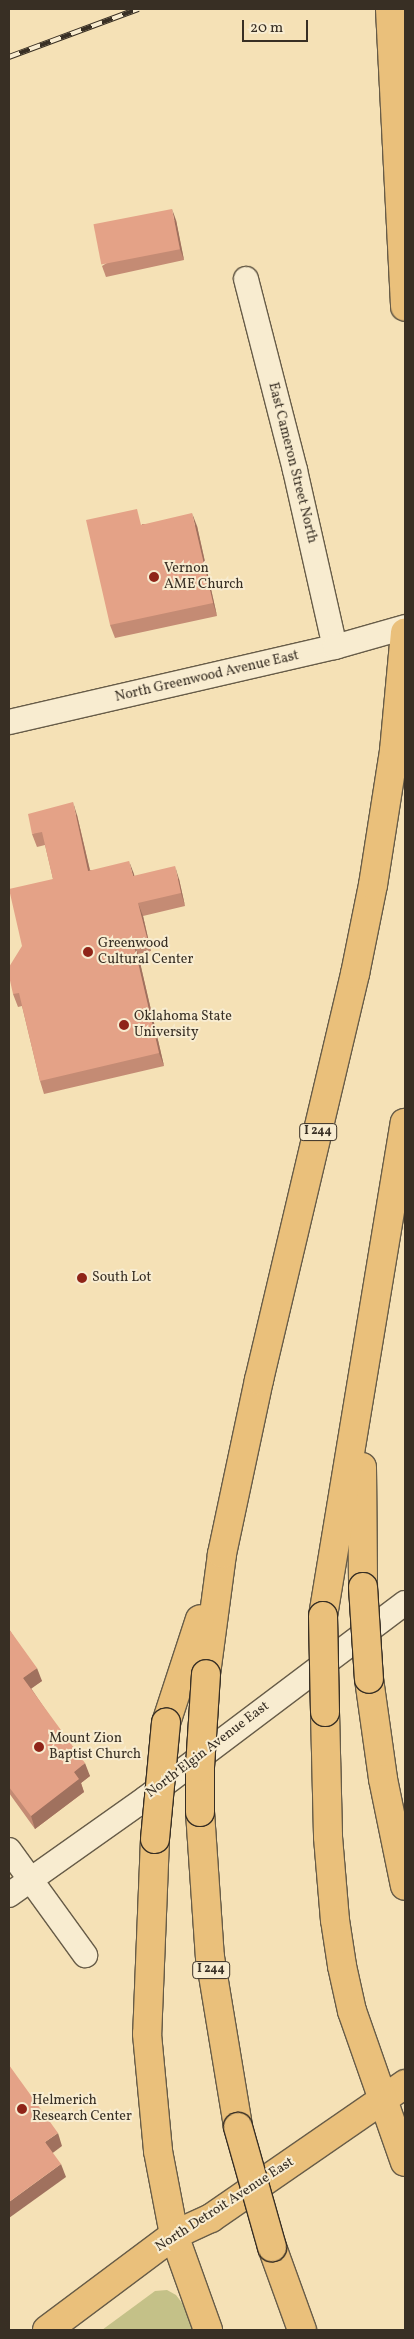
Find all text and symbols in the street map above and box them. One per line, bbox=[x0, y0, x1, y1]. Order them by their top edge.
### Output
scale bar bbox=[244, 10, 310, 42]
text: 20 m bbox=[250, 18, 283, 39]
street label: East Cameron Street North bbox=[264, 381, 320, 545]
place label: Vernon AME Church bbox=[164, 561, 244, 594]
marker: Vernon AME Church bbox=[148, 571, 160, 583]
street label: North Greenwood Avenue East bbox=[113, 648, 301, 706]
place label: Greenwood Cultural Center bbox=[98, 936, 193, 969]
marker: Greenwood Cultural Center bbox=[82, 946, 94, 958]
place label: Oklahoma State University bbox=[134, 1009, 232, 1042]
marker: Oklahoma State University bbox=[118, 1019, 130, 1031]
road number: I 244 bbox=[298, 1122, 338, 1142]
place label: South Lot bbox=[92, 1270, 151, 1286]
marker: South Lot bbox=[76, 1272, 88, 1284]
street label: North Elgin Avenue East bbox=[143, 1698, 273, 1802]
place label: Mount Zion Baptist Church bbox=[49, 1731, 141, 1764]
marker: Mount Zion Baptist Church bbox=[33, 1741, 45, 1753]
road number: I 244 bbox=[191, 1960, 231, 1980]
place label: Helmerich Research Center bbox=[32, 2093, 132, 2126]
marker: Helmerich Research Center bbox=[16, 2103, 28, 2115]
street label: North Detroit Avenue East bbox=[153, 2154, 297, 2256]

